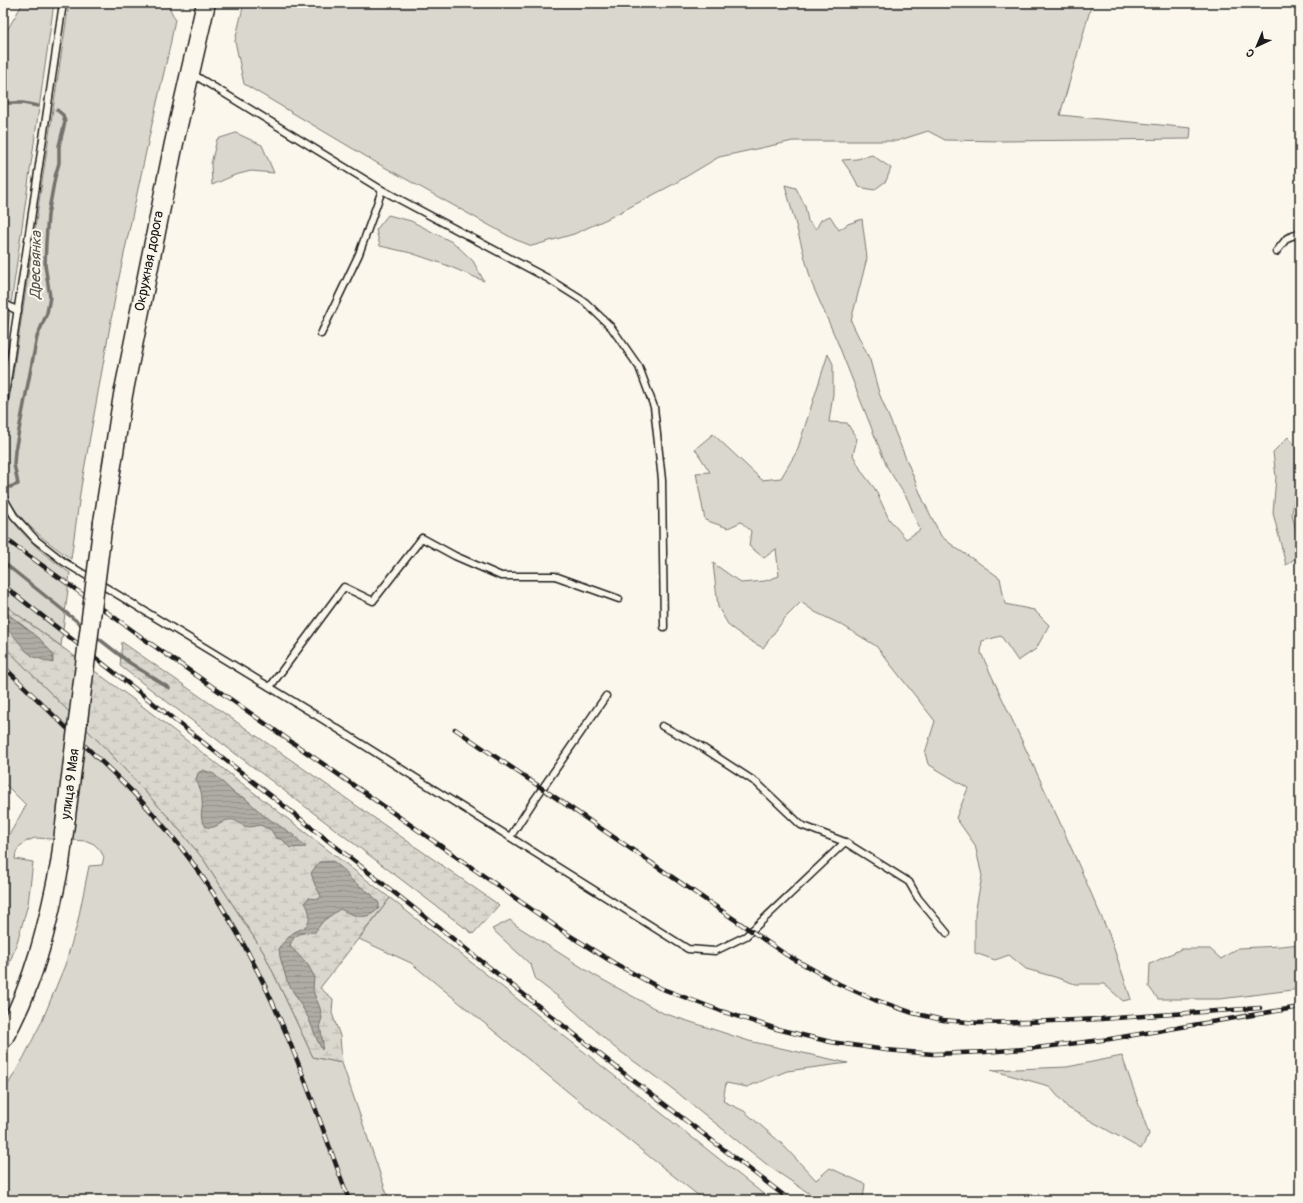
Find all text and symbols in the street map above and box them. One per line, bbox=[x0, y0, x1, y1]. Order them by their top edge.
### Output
north arrow bbox=[1237, 26, 1277, 66]
text: С bbox=[1243, 46, 1257, 60]
street label: Окружная дорога bbox=[131, 209, 167, 313]
water label: Дресвянка bbox=[26, 230, 46, 300]
street label: улица 9 Мая bbox=[57, 748, 83, 821]

